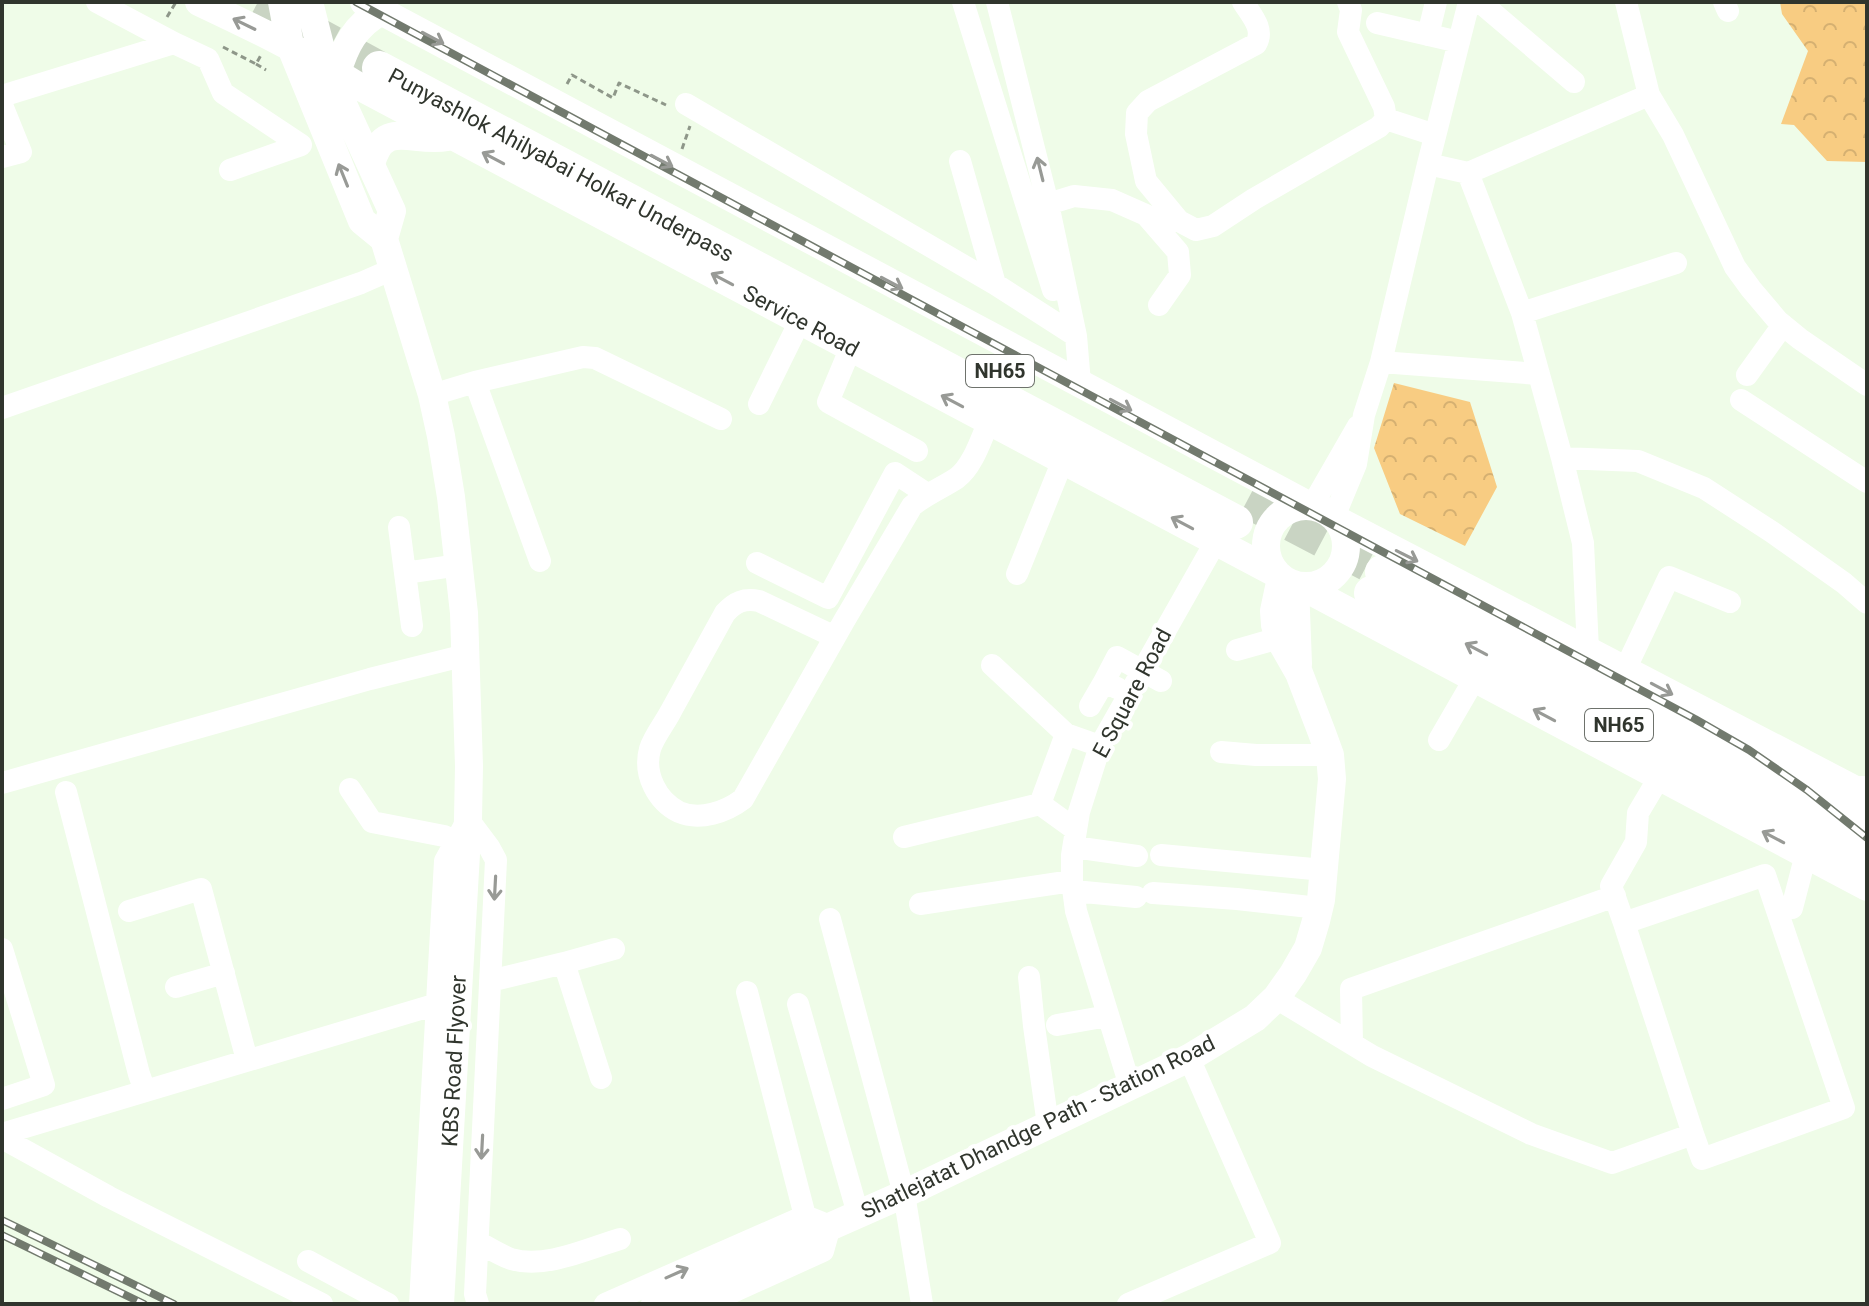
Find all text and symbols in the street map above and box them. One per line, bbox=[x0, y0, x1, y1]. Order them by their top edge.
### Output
one-way arrow bbox=[233, 16, 257, 31]
one-way arrow bbox=[421, 31, 444, 47]
street label: Punyashlok Ahilyabai Holkar Underpass bbox=[384, 63, 738, 267]
one-way arrow bbox=[481, 149, 505, 165]
one-way arrow bbox=[650, 153, 674, 169]
one-way arrow bbox=[1031, 157, 1046, 183]
one-way arrow bbox=[335, 163, 349, 188]
one-way arrow bbox=[711, 271, 735, 287]
one-way arrow bbox=[879, 276, 903, 291]
street label: Service Road bbox=[739, 280, 863, 362]
road number: NH65 bbox=[966, 355, 1034, 387]
one-way arrow bbox=[941, 393, 964, 409]
one-way arrow bbox=[1109, 398, 1132, 414]
one-way arrow bbox=[1171, 514, 1194, 530]
one-way arrow bbox=[1394, 549, 1418, 565]
street label: E Square Road bbox=[1088, 624, 1176, 762]
one-way arrow bbox=[1465, 641, 1489, 657]
one-way arrow bbox=[1650, 682, 1673, 698]
one-way arrow bbox=[1533, 706, 1556, 722]
road number: NH65 bbox=[1585, 709, 1653, 741]
one-way arrow bbox=[1762, 828, 1786, 844]
one-way arrow bbox=[487, 874, 502, 901]
street label: KBS Road Flyover bbox=[437, 974, 471, 1147]
street label: Shatlejatat Dhandge Path - Station Road bbox=[857, 1030, 1219, 1224]
one-way arrow bbox=[475, 1133, 490, 1160]
one-way arrow bbox=[664, 1264, 688, 1279]

